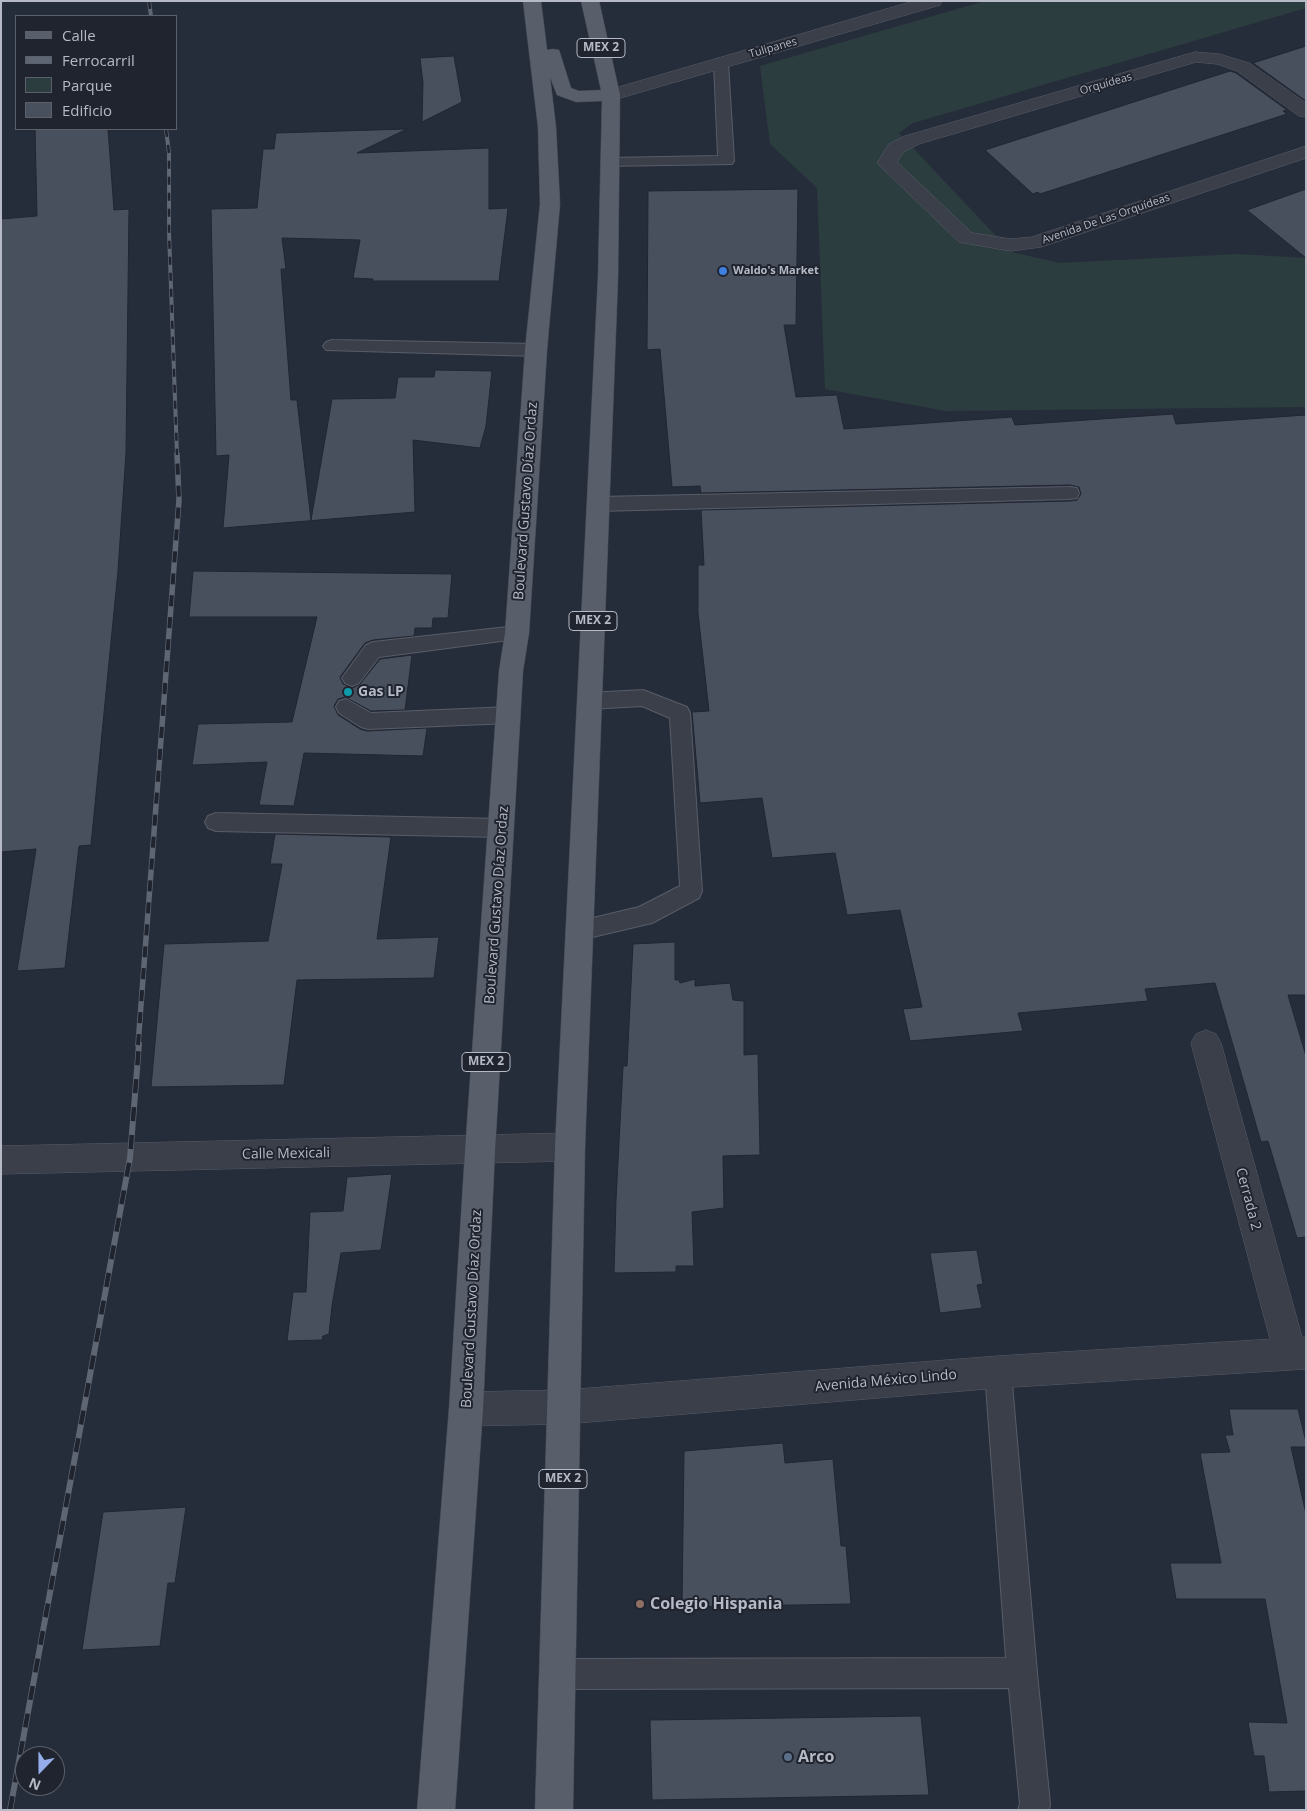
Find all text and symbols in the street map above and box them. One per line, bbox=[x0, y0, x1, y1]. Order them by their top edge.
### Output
legend bbox=[15, 15, 178, 130]
text: Calle bbox=[62, 25, 96, 45]
street label: Tulipanes bbox=[747, 35, 799, 61]
road number: MEX 2 bbox=[577, 38, 625, 58]
text: Ferrocarril bbox=[62, 50, 135, 70]
street label: Orquídeas bbox=[1078, 70, 1134, 98]
text: Parque bbox=[62, 75, 112, 95]
text: Edificio bbox=[62, 100, 112, 120]
street label: Avenida De Las Orquídeas bbox=[1040, 191, 1172, 247]
place label: Waldo's Market bbox=[733, 264, 819, 278]
marker: Waldo's Market bbox=[717, 265, 729, 277]
street label: Boulevard Gustavo Díaz Ordaz bbox=[511, 401, 541, 601]
road number: MEX 2 bbox=[569, 612, 617, 630]
place label: Gas LP bbox=[358, 684, 404, 700]
marker: Gas LP bbox=[342, 686, 354, 698]
street label: Boulevard Gustavo Díaz Ordaz bbox=[482, 805, 512, 1005]
road number: MEX 2 bbox=[462, 1052, 510, 1072]
street label: Calle Mexicali bbox=[242, 1145, 330, 1163]
street label: Cerrada 2 bbox=[1232, 1166, 1264, 1232]
street label: Boulevard Gustavo Díaz Ordaz bbox=[458, 1209, 486, 1409]
street label: Avenida México Lindo bbox=[814, 1366, 958, 1396]
road number: MEX 2 bbox=[539, 1470, 587, 1488]
place label: Colegio Hispania bbox=[650, 1594, 782, 1614]
marker: Colegio Hispania bbox=[634, 1598, 646, 1610]
north arrow bbox=[15, 1746, 65, 1796]
place label: Arco bbox=[798, 1747, 834, 1767]
marker: Arco bbox=[782, 1751, 794, 1763]
text: N bbox=[26, 1774, 43, 1795]

